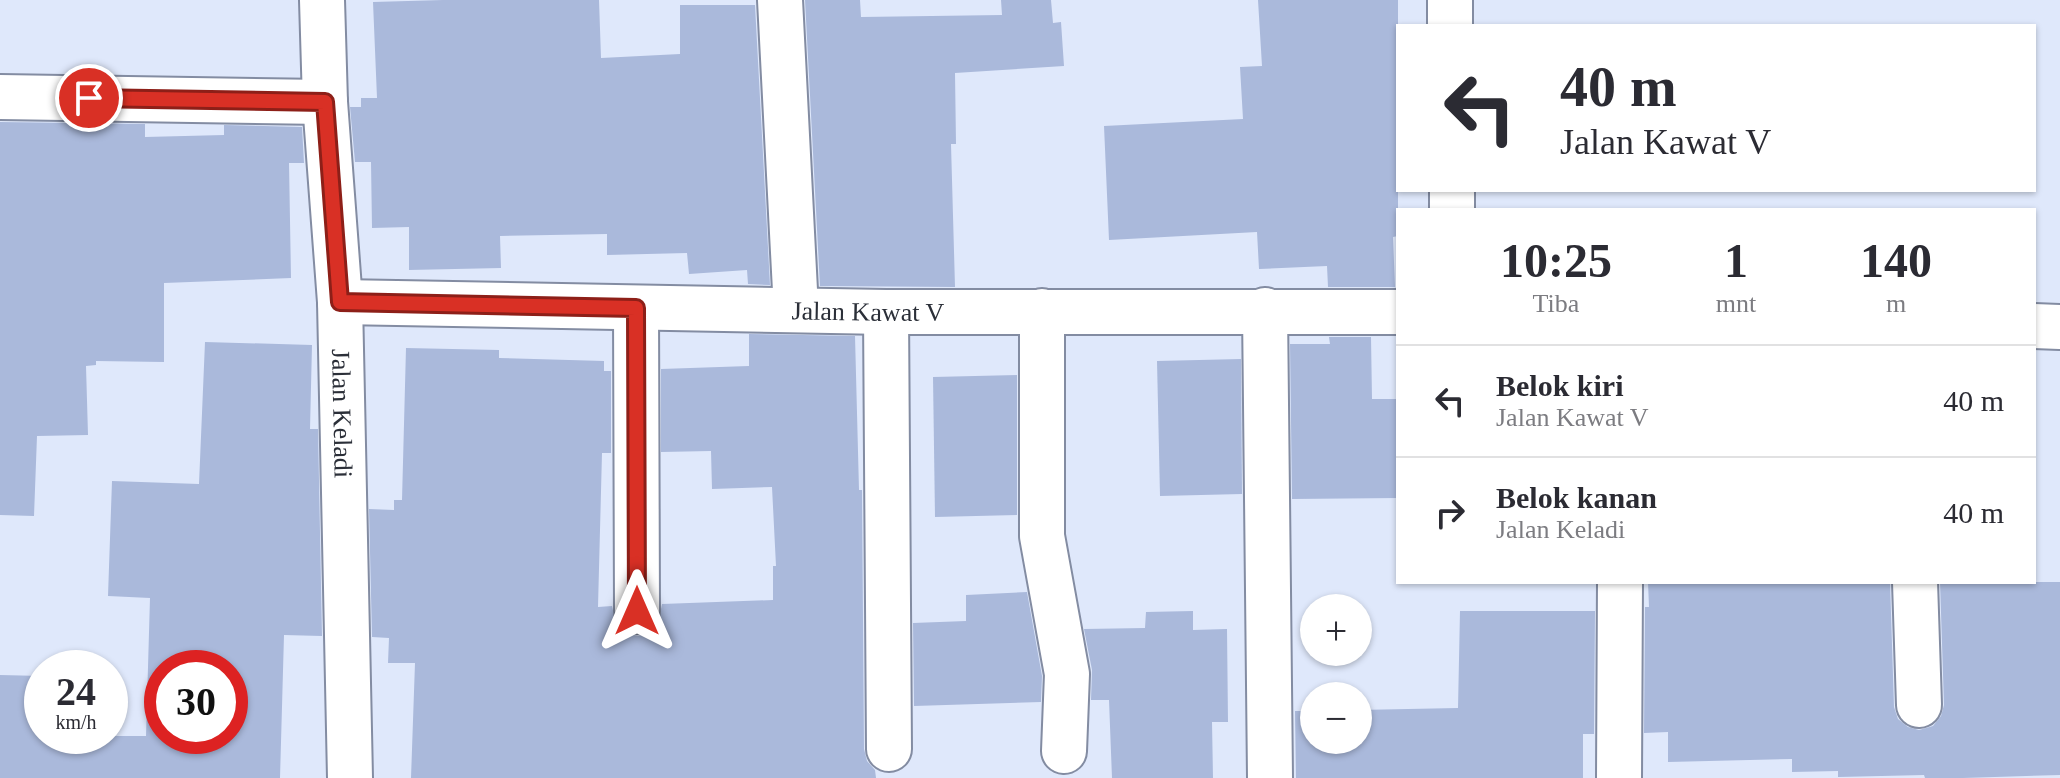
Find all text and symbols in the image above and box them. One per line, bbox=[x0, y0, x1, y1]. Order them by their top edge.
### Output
icon: left bbox=[1428, 56, 1532, 160]
text: 40 m bbox=[1560, 56, 1677, 118]
pin bbox=[55, 64, 123, 132]
icon: arrive bbox=[67, 76, 111, 120]
text: Jalan Kawat V bbox=[1560, 122, 1771, 162]
text: 10:25 bbox=[1500, 234, 1612, 287]
text: 1 bbox=[1724, 234, 1748, 287]
text: 140 bbox=[1860, 234, 1932, 287]
text: Tiba bbox=[1533, 289, 1579, 318]
text: mnt bbox=[1716, 289, 1756, 318]
text: m bbox=[1886, 289, 1906, 318]
street label: Jalan Kawat V bbox=[791, 296, 944, 327]
street label: Jalan Keladi bbox=[326, 348, 358, 478]
text: Belok kiri bbox=[1496, 369, 1624, 402]
icon: left bbox=[1428, 379, 1472, 423]
text: 40 m bbox=[1943, 384, 2004, 417]
text: Jalan Kawat V bbox=[1496, 403, 1649, 432]
text: Belok kanan bbox=[1496, 481, 1657, 514]
icon: right bbox=[1428, 491, 1472, 535]
text: 40 m bbox=[1943, 496, 2004, 529]
text: Jalan Keladi bbox=[1496, 515, 1625, 544]
position arrow bbox=[595, 569, 679, 653]
map controls bbox=[1300, 594, 1372, 754]
button: + bbox=[1300, 594, 1372, 666]
speed limit sign: 30 bbox=[144, 650, 248, 754]
text: 24 bbox=[56, 669, 96, 714]
button: − bbox=[1300, 682, 1372, 754]
text: km/h bbox=[55, 711, 97, 733]

